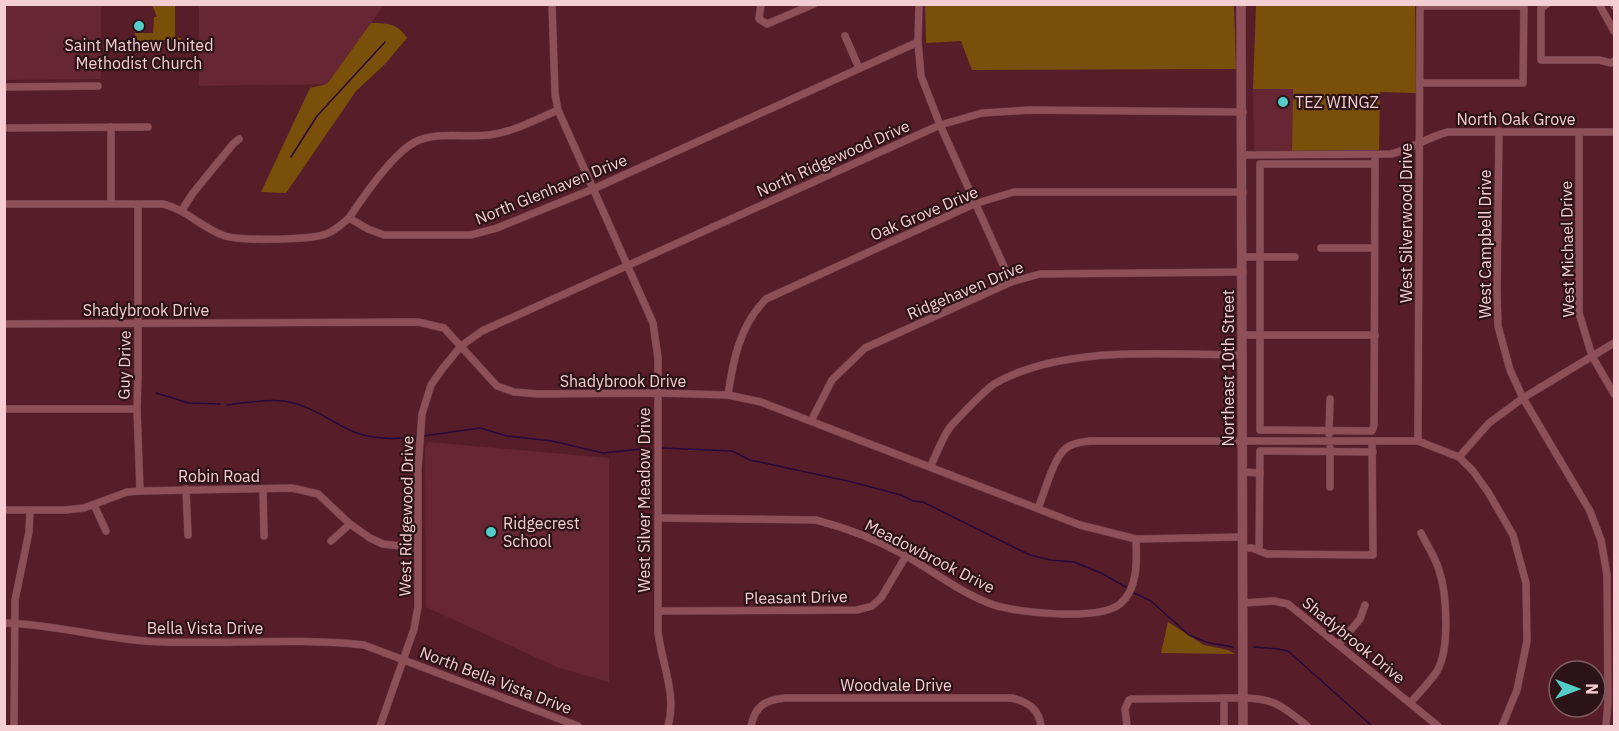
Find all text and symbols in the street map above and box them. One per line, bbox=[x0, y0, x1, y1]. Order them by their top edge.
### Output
marker: Saint Mathew United Methodist Church bbox=[132, 19, 146, 33]
place label: Saint Mathew United Methodist Church bbox=[65, 35, 213, 73]
place label: TEZ WINGZ bbox=[1295, 92, 1379, 112]
marker: TEZ WINGZ bbox=[1276, 95, 1290, 109]
street label: North Oak Grove bbox=[1456, 109, 1576, 129]
street label: North Ridgewood Drive bbox=[753, 115, 913, 201]
street label: West Silverwood Drive bbox=[1396, 143, 1416, 303]
street label: North Glenhaven Drive bbox=[472, 149, 630, 229]
street label: West Campbell Drive bbox=[1475, 169, 1495, 319]
street label: West Michael Drive bbox=[1556, 180, 1578, 317]
street label: Oak Grove Drive bbox=[867, 181, 981, 245]
street label: Ridgehaven Drive bbox=[904, 256, 1026, 324]
street label: Northeast 10th Street bbox=[1218, 290, 1238, 446]
street label: Shadybrook Drive bbox=[83, 300, 209, 320]
street label: Guy Drive bbox=[113, 330, 135, 400]
street label: Shadybrook Drive bbox=[560, 371, 686, 391]
street label: West Silver Meadow Drive bbox=[634, 407, 654, 593]
street label: West Ridgewood Drive bbox=[395, 435, 417, 597]
street label: Robin Road bbox=[178, 466, 260, 486]
place label: Ridgecrest School bbox=[503, 513, 580, 551]
street label: Meadowbrook Drive bbox=[862, 515, 998, 597]
marker: Ridgecrest School bbox=[484, 525, 498, 539]
street label: Pleasant Drive bbox=[744, 586, 848, 608]
street label: Shadybrook Drive bbox=[1299, 592, 1410, 688]
street label: Bella Vista Drive bbox=[147, 618, 264, 638]
street label: North Bella Vista Drive bbox=[417, 642, 575, 718]
north arrow bbox=[1547, 659, 1607, 719]
street label: Woodvale Drive bbox=[840, 675, 952, 695]
text: N bbox=[1582, 683, 1602, 695]

